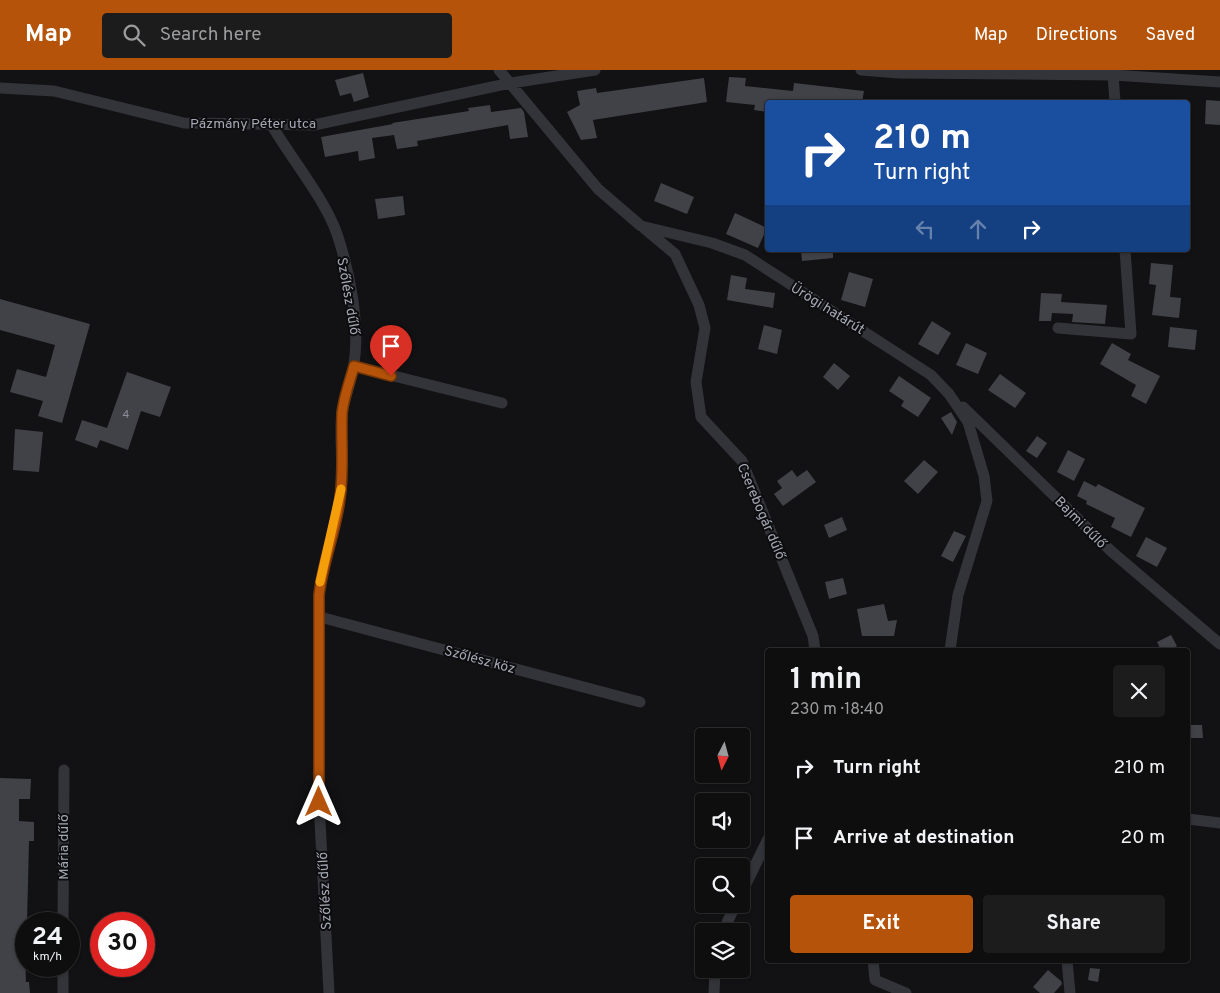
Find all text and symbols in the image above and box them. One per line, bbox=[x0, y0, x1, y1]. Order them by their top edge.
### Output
search box bbox=[102, 13, 452, 58]
text: Map bbox=[25, 20, 72, 50]
icon: search bbox=[120, 21, 148, 49]
text: Search here bbox=[160, 23, 261, 47]
text: Map bbox=[974, 24, 1008, 47]
text: Directions bbox=[1036, 24, 1118, 47]
text: Saved bbox=[1146, 24, 1195, 47]
street label: Pázmány Péter utca bbox=[190, 116, 316, 133]
text: 210 m bbox=[873, 117, 971, 161]
icon: right bbox=[790, 120, 855, 185]
text: Turn right bbox=[873, 160, 970, 187]
icon: left bbox=[911, 215, 939, 243]
icon: ahead bbox=[964, 215, 992, 243]
icon: right bbox=[1017, 215, 1045, 243]
street label: Szőlész dűlő bbox=[332, 256, 363, 337]
street label: Ürögi határút bbox=[787, 279, 868, 339]
pin bbox=[370, 325, 412, 376]
icon: arrive bbox=[377, 332, 405, 360]
house number: 4 bbox=[123, 408, 130, 422]
street label: Cserebogár dűlő bbox=[733, 461, 789, 563]
street label: Bajmi dűlő bbox=[1050, 494, 1110, 553]
street label: Szőlész köz bbox=[442, 643, 517, 678]
text: 1 min bbox=[790, 662, 862, 699]
button: close bbox=[1113, 665, 1165, 717]
text: 230 m · 18:40 bbox=[790, 700, 884, 720]
north arrow bbox=[695, 728, 750, 782]
map controls bbox=[695, 728, 750, 978]
icon: right bbox=[790, 754, 818, 782]
text: Turn right bbox=[833, 756, 921, 780]
text: 210 m bbox=[1114, 756, 1165, 780]
position arrow bbox=[292, 775, 344, 827]
button: sound bbox=[695, 793, 750, 848]
street label: Mária dűlő bbox=[56, 813, 73, 880]
icon: arrive bbox=[790, 824, 818, 852]
text: Arrive at destination bbox=[833, 826, 1014, 850]
text: 20 m bbox=[1121, 826, 1165, 850]
street label: Szőlész dűlő bbox=[315, 850, 336, 930]
button: search bbox=[695, 858, 750, 913]
button: Exit bbox=[790, 895, 973, 953]
button: Share bbox=[983, 895, 1165, 953]
speed limit sign: 30 bbox=[90, 912, 155, 977]
text: 24 bbox=[32, 922, 63, 954]
button: layers bbox=[695, 923, 750, 978]
text: km/h bbox=[33, 949, 62, 965]

